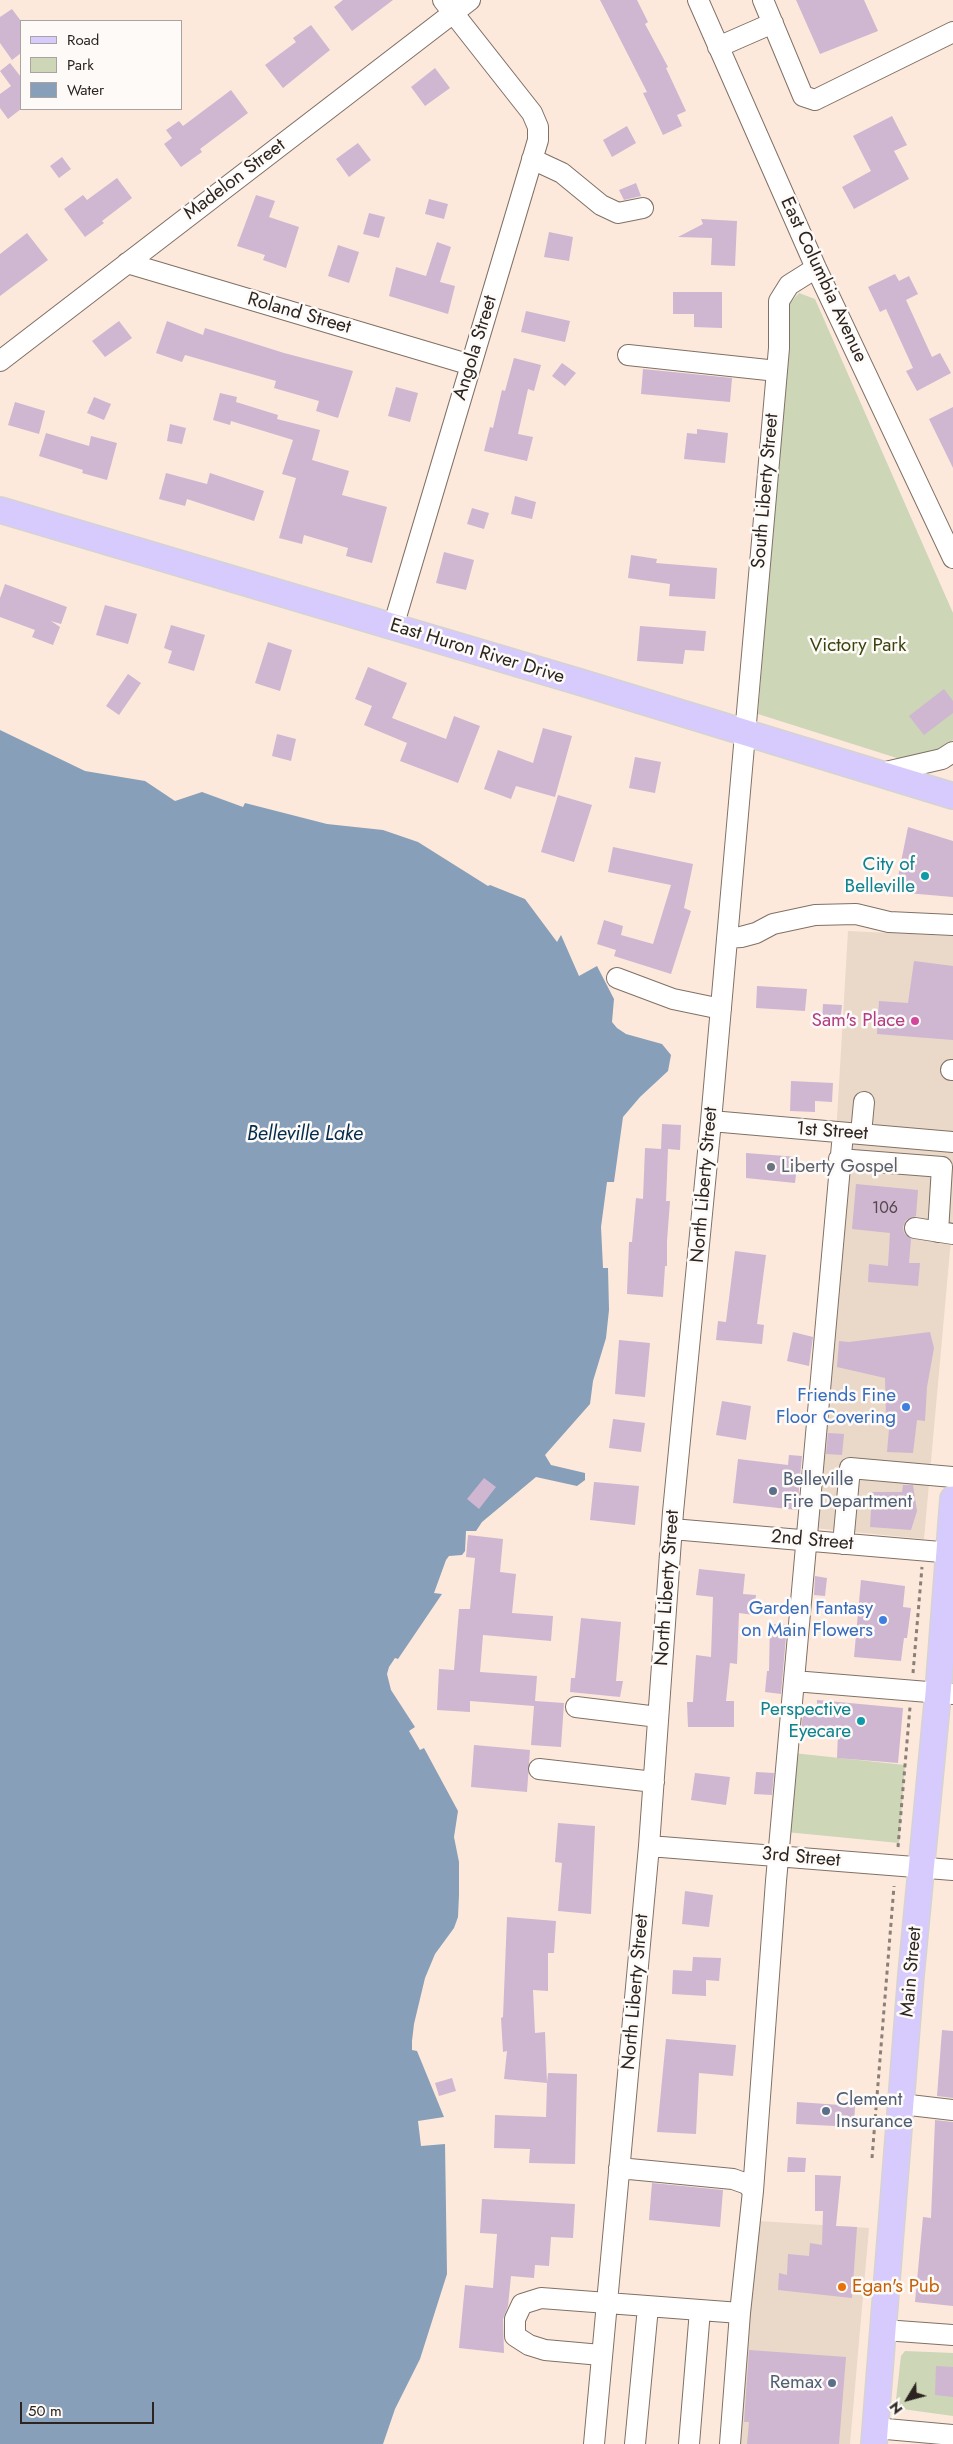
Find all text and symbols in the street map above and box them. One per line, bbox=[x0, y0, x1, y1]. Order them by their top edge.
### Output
legend bbox=[20, 20, 182, 110]
text: Road bbox=[67, 29, 99, 51]
text: Park bbox=[67, 54, 94, 76]
text: Water bbox=[67, 79, 104, 101]
street label: Madelon Street bbox=[180, 135, 290, 225]
street label: East Columbia Avenue bbox=[775, 194, 871, 366]
street label: Roland Street bbox=[245, 288, 353, 340]
street label: Angola Street bbox=[449, 293, 503, 403]
street label: South Liberty Street bbox=[748, 413, 784, 569]
street label: East Huron River Drive bbox=[387, 615, 567, 689]
park label: Victory Park bbox=[810, 635, 906, 657]
place label: City of Belleville bbox=[845, 854, 915, 898]
marker: City of Belleville bbox=[919, 870, 931, 882]
place label: Sam's Place bbox=[812, 1010, 905, 1032]
marker: Sam's Place bbox=[909, 1015, 921, 1027]
street label: North Liberty Street bbox=[687, 1106, 723, 1264]
street label: 1st Street bbox=[795, 1118, 869, 1146]
water label: Belleville Lake bbox=[247, 1123, 363, 1147]
place label: Liberty Gospel bbox=[781, 1156, 898, 1178]
marker: Liberty Gospel bbox=[765, 1161, 777, 1173]
house number: 106 bbox=[872, 1199, 898, 1219]
place label: Friends Fine Floor Covering bbox=[776, 1385, 896, 1429]
marker: Friends Fine Floor Covering bbox=[900, 1401, 912, 1413]
place label: Belleville Fire Department bbox=[783, 1469, 912, 1513]
marker: Belleville Fire Department bbox=[767, 1485, 779, 1497]
street label: North Liberty Street bbox=[651, 1509, 685, 1667]
street label: 2nd Street bbox=[770, 1526, 854, 1556]
place label: Garden Fantasy on Main Flowers bbox=[741, 1598, 873, 1642]
marker: Garden Fantasy on Main Flowers bbox=[877, 1614, 889, 1626]
place label: Perspective Eyecare bbox=[760, 1699, 851, 1743]
marker: Perspective Eyecare bbox=[855, 1715, 867, 1727]
street label: 3rd Street bbox=[761, 1843, 841, 1873]
street label: North Liberty Street bbox=[618, 1913, 654, 2071]
street label: Main Street bbox=[897, 1926, 927, 2018]
place label: Clement Insurance bbox=[836, 2089, 913, 2133]
marker: Clement Insurance bbox=[820, 2105, 832, 2117]
place label: Egan's Pub bbox=[852, 2276, 940, 2298]
marker: Egan's Pub bbox=[836, 2281, 848, 2293]
place label: Remax bbox=[770, 2372, 822, 2394]
north arrow bbox=[883, 2374, 933, 2424]
marker: Remax bbox=[826, 2377, 838, 2389]
scale bar bbox=[22, 2392, 156, 2424]
text: N bbox=[885, 2398, 907, 2418]
text: 50 m bbox=[28, 2400, 62, 2422]

